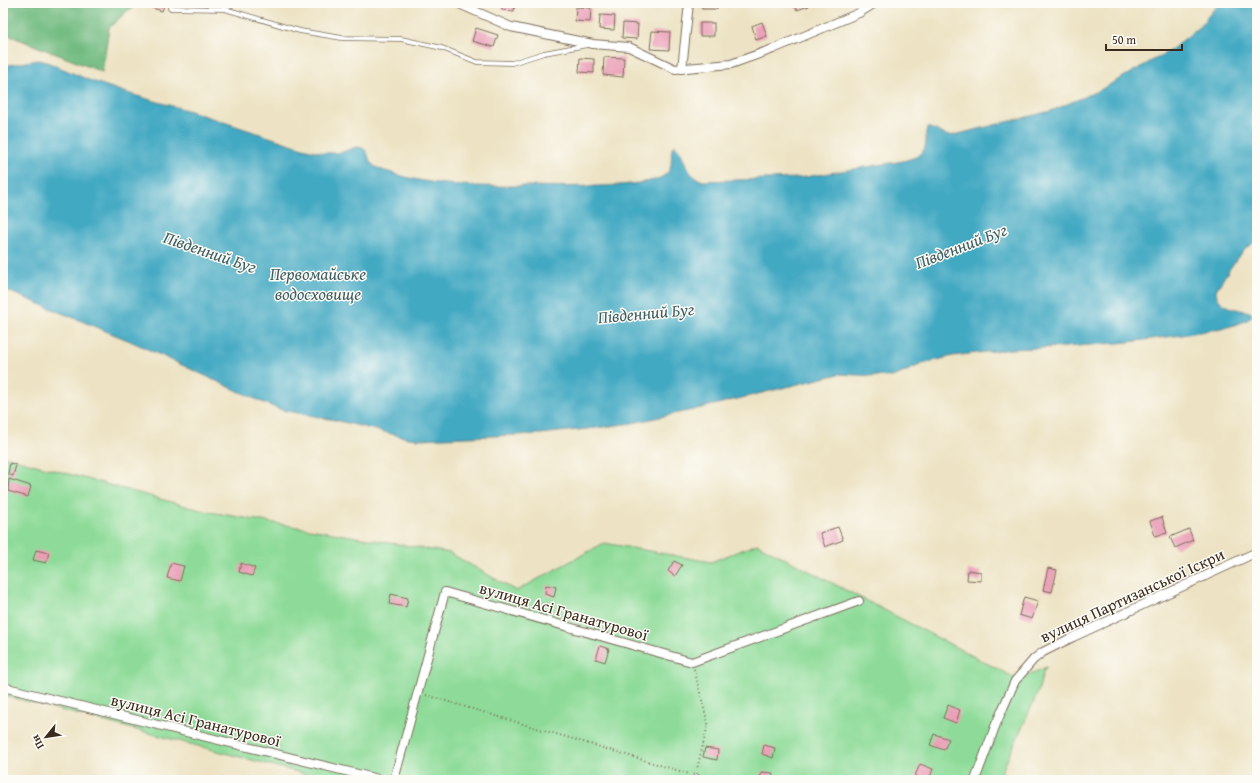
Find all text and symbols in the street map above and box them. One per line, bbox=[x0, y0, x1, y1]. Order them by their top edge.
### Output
scale bar bbox=[1106, 26, 1182, 52]
text: 50 m bbox=[1112, 31, 1136, 48]
water label: Південний Буг bbox=[911, 217, 1010, 275]
water label: Південний Буг bbox=[160, 224, 260, 279]
water label: Первомайське водосховище bbox=[270, 261, 366, 306]
water label: Південний Буг bbox=[597, 296, 695, 329]
street label: вулиця Партизанської Іскри bbox=[1036, 541, 1228, 648]
street label: вулиця Асі Гранатурової bbox=[477, 575, 651, 647]
street label: вулиця Асі Гранатурової bbox=[109, 687, 284, 753]
north arrow bbox=[26, 717, 66, 757]
text: Пн bbox=[27, 732, 48, 752]

